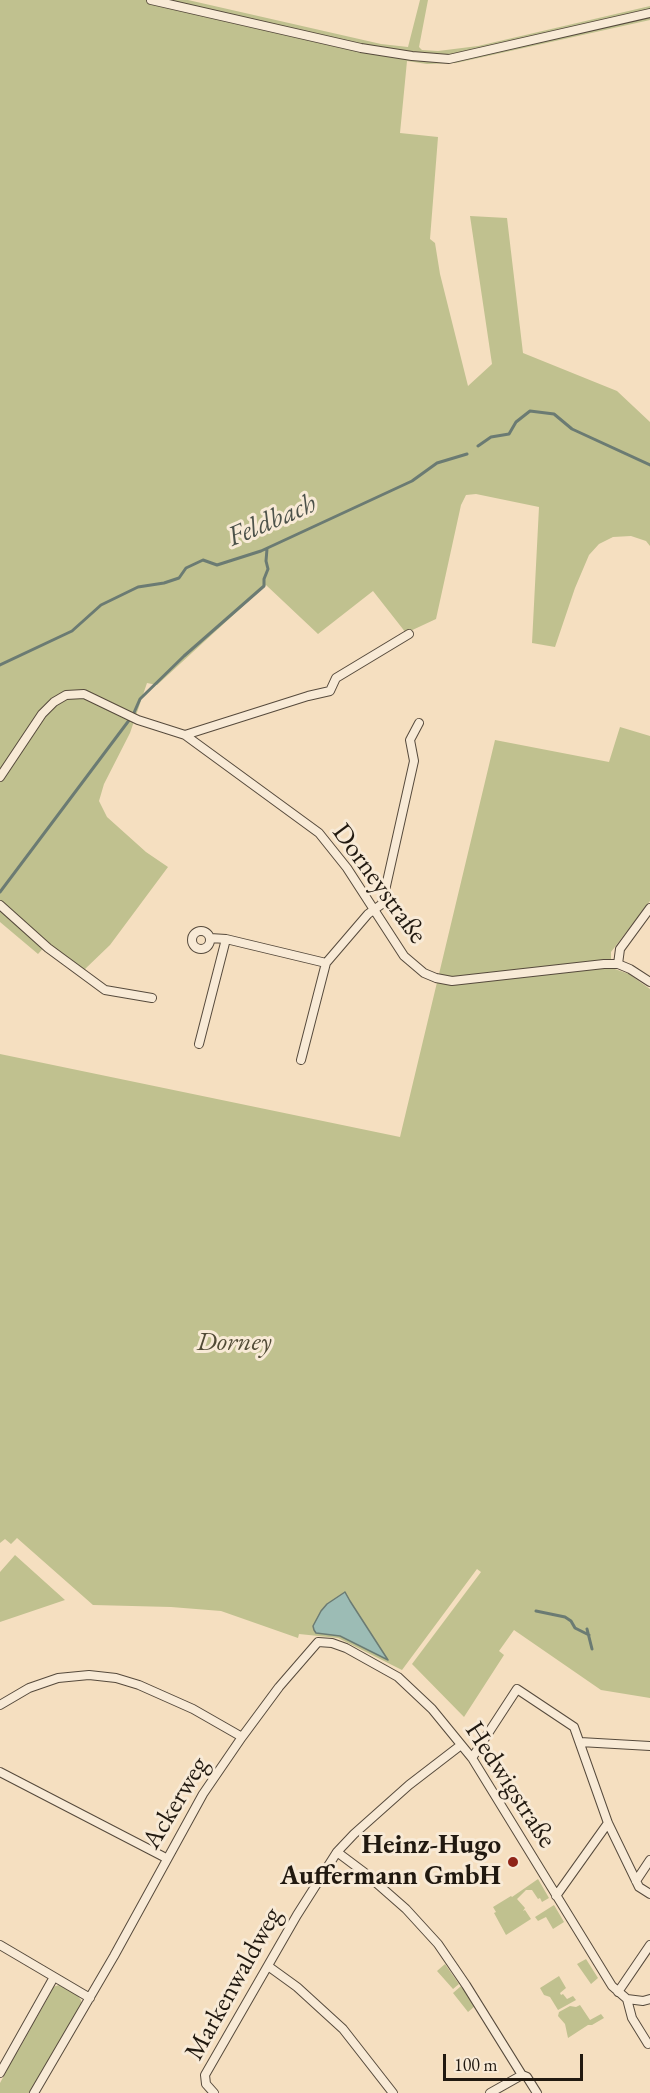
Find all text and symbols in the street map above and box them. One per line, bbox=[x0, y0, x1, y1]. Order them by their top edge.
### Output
water label: Feldbach bbox=[222, 487, 322, 555]
street label: Dorneystraße bbox=[325, 818, 433, 950]
park label: Dorney bbox=[196, 1327, 272, 1359]
street label: Hedwigstraße bbox=[457, 1716, 563, 1854]
street label: Ackerweg bbox=[136, 1751, 216, 1855]
place label: Heinz-Hugo Auffermann GmbH bbox=[280, 1830, 501, 1893]
marker: Heinz-Hugo Auffermann GmbH bbox=[506, 1855, 520, 1869]
street label: Markenwaldweg bbox=[179, 1902, 289, 2066]
scale bar bbox=[446, 2042, 586, 2080]
text: 100 m bbox=[454, 2053, 498, 2076]

